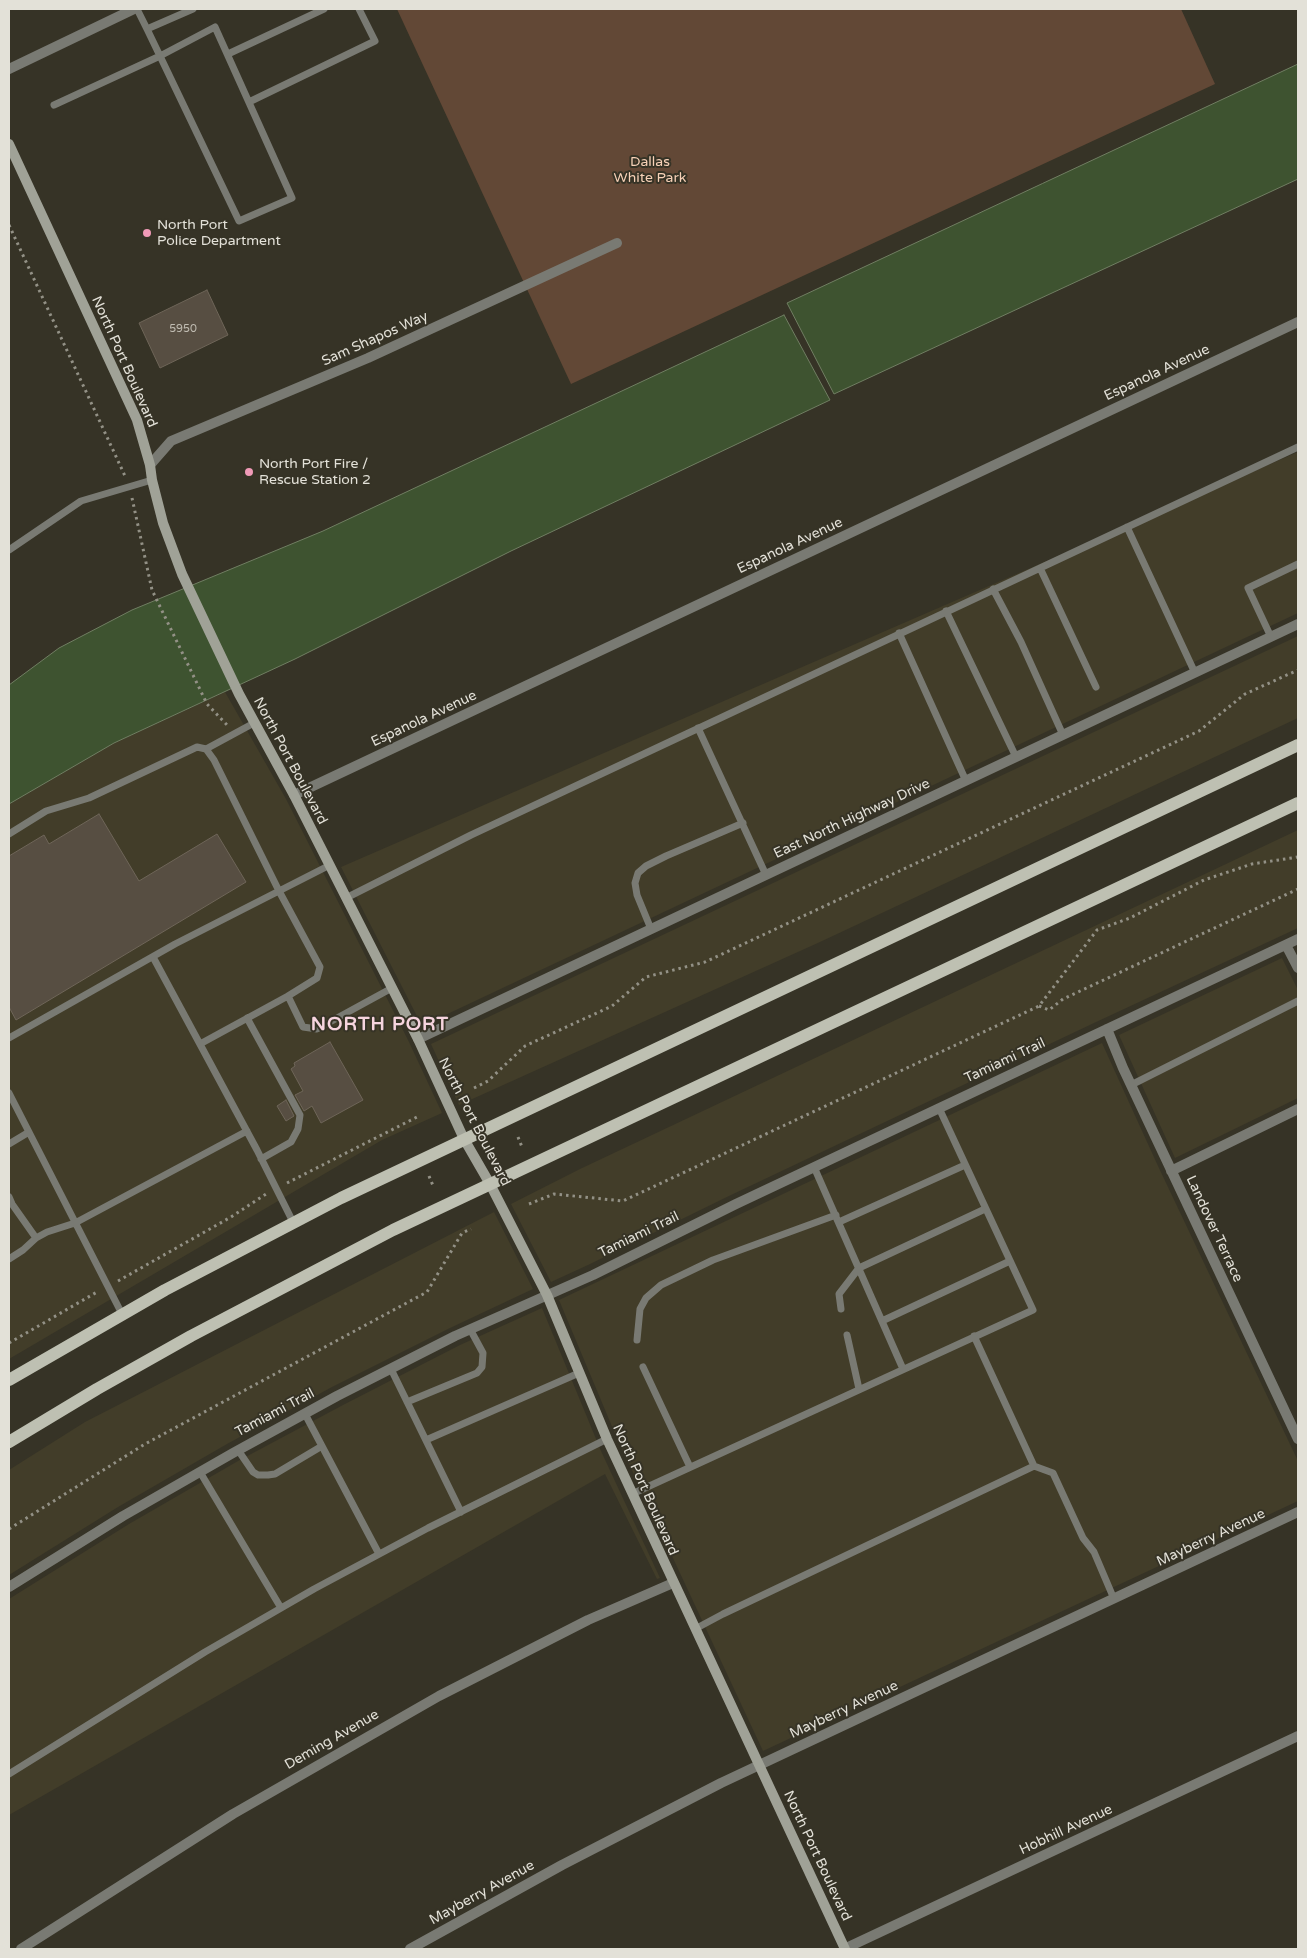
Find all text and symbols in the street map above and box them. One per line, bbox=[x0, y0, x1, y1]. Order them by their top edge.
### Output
park label: Dallas White Park bbox=[614, 154, 686, 186]
place label: North Port Police Department bbox=[157, 217, 281, 250]
marker: North Port Police Department bbox=[141, 227, 153, 239]
street label: North Port Boulevard bbox=[88, 294, 160, 430]
street label: Sam Shapos Way bbox=[319, 308, 431, 370]
house number: 5950 bbox=[169, 322, 197, 336]
street label: Espanola Avenue bbox=[1102, 341, 1212, 405]
place label: North Port Fire / Rescue Station 2 bbox=[259, 456, 371, 488]
marker: North Port Fire / Rescue Station 2 bbox=[243, 466, 255, 478]
street label: Espanola Avenue bbox=[735, 514, 845, 578]
street label: Espanola Avenue bbox=[369, 687, 479, 751]
street label: North Port Boulevard bbox=[249, 694, 331, 828]
street label: East North Highway Drive bbox=[771, 775, 933, 863]
district label: NORTH PORT bbox=[310, 1014, 450, 1036]
street label: Tamiami Trail bbox=[962, 1035, 1048, 1087]
street label: North Port Boulevard bbox=[434, 1055, 514, 1189]
street label: Landover Terrace bbox=[1182, 1173, 1246, 1285]
street label: Tamiami Trail bbox=[596, 1208, 682, 1262]
street label: Tamiami Trail bbox=[232, 1385, 318, 1441]
street label: North Port Boulevard bbox=[609, 1422, 681, 1558]
street label: Mayberry Avenue bbox=[1154, 1506, 1268, 1570]
street label: Mayberry Avenue bbox=[787, 1678, 901, 1742]
street label: Deming Avenue bbox=[282, 1706, 382, 1774]
street label: North Port Boulevard bbox=[779, 1788, 855, 1924]
street label: Hobhill Avenue bbox=[1017, 1801, 1115, 1859]
street label: Mayberry Avenue bbox=[427, 1857, 537, 1929]

